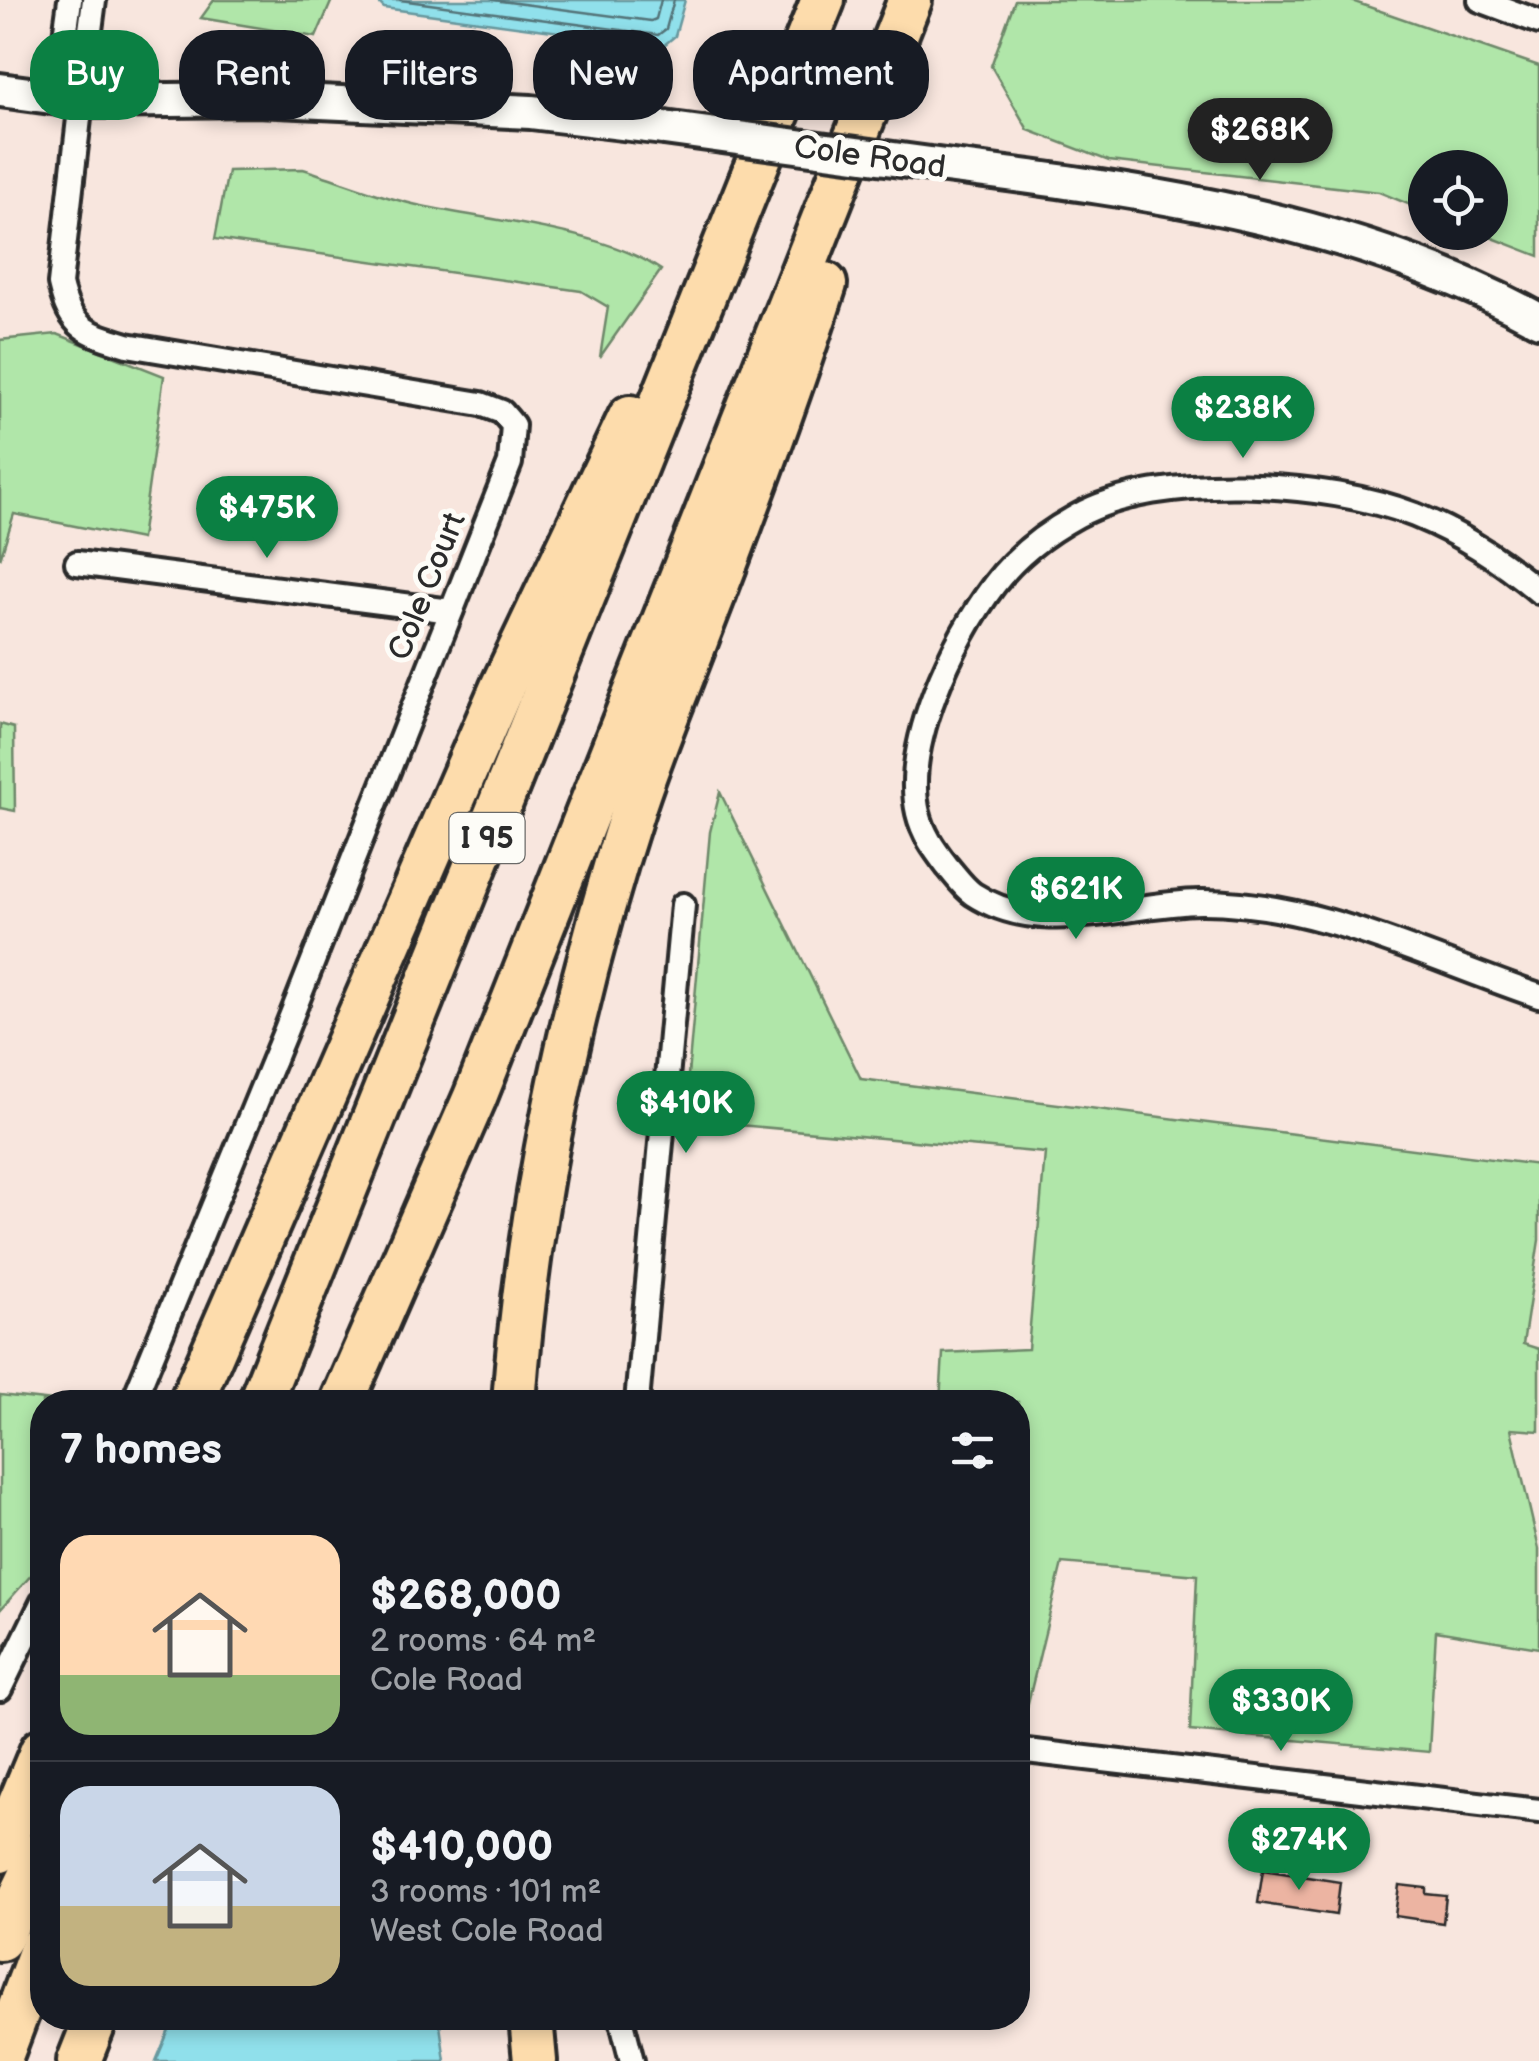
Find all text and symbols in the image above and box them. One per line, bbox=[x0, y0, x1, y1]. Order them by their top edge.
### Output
chip: Buy bbox=[30, 30, 159, 120]
chip: Rent bbox=[179, 30, 325, 120]
chip: Filters bbox=[345, 30, 513, 120]
chip: New bbox=[533, 30, 673, 120]
chip: Apartment bbox=[693, 30, 929, 120]
pin: $268K bbox=[1190, 98, 1330, 183]
text: $268K bbox=[1210, 111, 1310, 150]
street label: Cole Road bbox=[791, 128, 948, 187]
map controls bbox=[1408, 150, 1508, 250]
button: locate bbox=[1408, 150, 1508, 250]
pin: $238K bbox=[1173, 376, 1313, 461]
text: $238K bbox=[1193, 389, 1293, 428]
pin: $475K bbox=[197, 476, 337, 561]
text: $475K bbox=[218, 489, 316, 528]
street label: Cole Court bbox=[380, 507, 475, 666]
road number: I 95 bbox=[450, 813, 524, 863]
pin: $621K bbox=[1006, 857, 1146, 942]
text: $621K bbox=[1029, 870, 1123, 909]
pin: $410K bbox=[616, 1071, 756, 1156]
text: $410K bbox=[639, 1084, 733, 1123]
icon: filters bbox=[945, 1423, 1000, 1478]
text: 7 homes bbox=[60, 1425, 222, 1476]
text: $268,000 bbox=[370, 1571, 561, 1622]
icon: home bbox=[140, 1575, 260, 1695]
text: 2 rooms · 64 m² bbox=[370, 1622, 596, 1661]
text: Cole Road bbox=[370, 1661, 523, 1700]
pin: $330K bbox=[1211, 1669, 1351, 1754]
text: $330K bbox=[1231, 1682, 1331, 1721]
pin: $274K bbox=[1229, 1808, 1369, 1893]
text: $274K bbox=[1250, 1821, 1348, 1860]
text: $410,000 bbox=[370, 1822, 553, 1873]
icon: home bbox=[140, 1826, 260, 1946]
text: 3 rooms · 101 m² bbox=[370, 1873, 601, 1912]
text: West Cole Road bbox=[370, 1912, 603, 1951]

